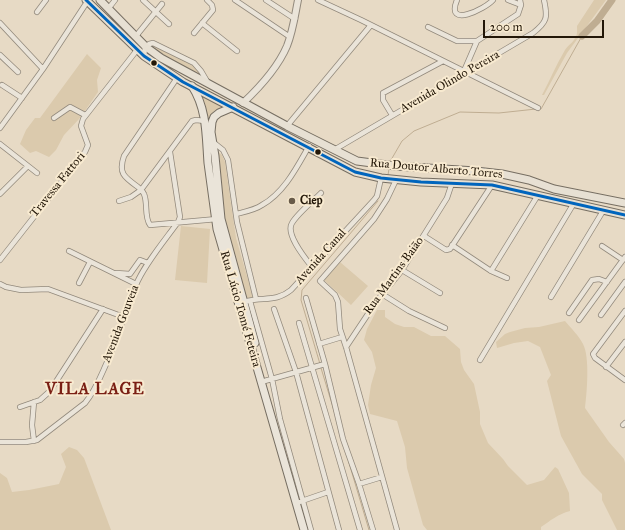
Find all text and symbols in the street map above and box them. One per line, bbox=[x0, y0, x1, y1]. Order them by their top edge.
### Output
scale bar bbox=[485, 12, 606, 38]
text: 200 m bbox=[490, 20, 523, 34]
street label: Avenida Olindo Pereira bbox=[398, 48, 502, 116]
unlabelled marker bbox=[149, 58, 159, 68]
unlabelled marker bbox=[313, 147, 323, 157]
street label: Travessa Fattori bbox=[27, 150, 89, 220]
street label: Rua Doutor Alberto Torres bbox=[369, 156, 503, 182]
place label: Ciep bbox=[300, 194, 322, 208]
marker: Ciep bbox=[287, 196, 297, 206]
street label: Avenida Canal bbox=[292, 226, 350, 288]
street label: Rua Martins Baião bbox=[361, 234, 427, 318]
street label: Rua Lúcio Tomé Feteira bbox=[217, 249, 263, 369]
street label: Avenida Gouveia bbox=[100, 283, 142, 365]
district label: VILA LAGE bbox=[45, 380, 145, 400]

